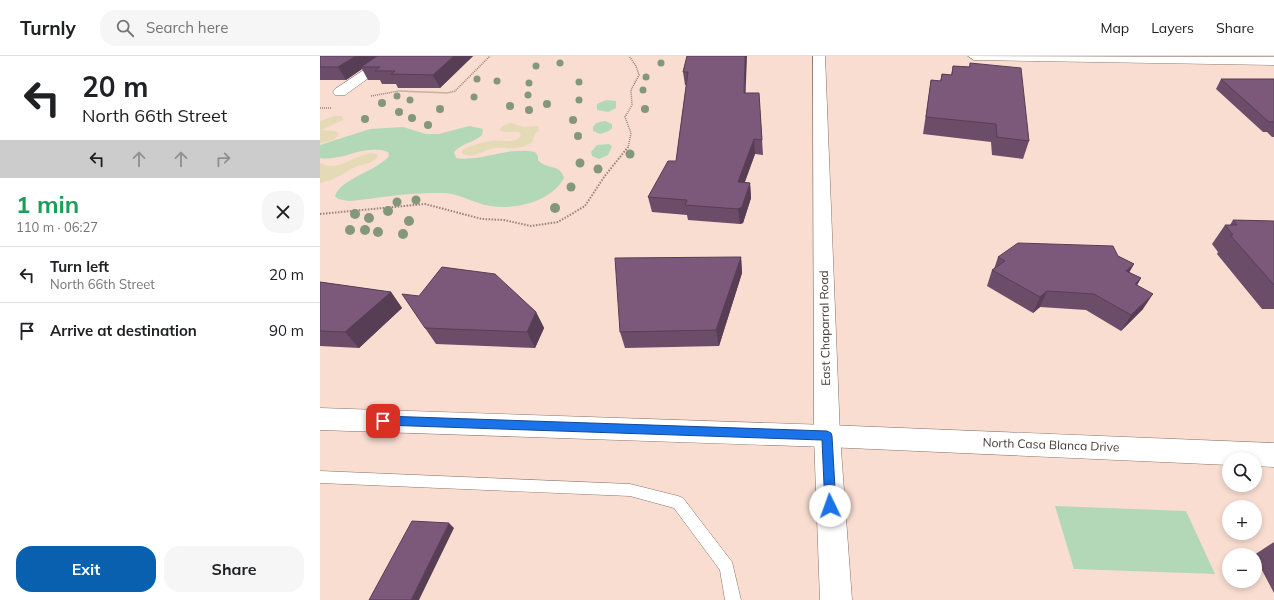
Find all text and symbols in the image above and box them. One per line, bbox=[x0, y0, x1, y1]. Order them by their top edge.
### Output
search box bbox=[100, 10, 380, 46]
text: Turnly bbox=[20, 16, 76, 40]
icon: search bbox=[114, 17, 136, 39]
text: Search here bbox=[146, 18, 228, 37]
text: Map bbox=[1100, 19, 1129, 37]
text: Layers bbox=[1151, 19, 1194, 37]
text: Share bbox=[1216, 19, 1254, 37]
text: 20 m bbox=[82, 69, 148, 104]
icon: left bbox=[16, 72, 68, 124]
text: North 66th Street bbox=[82, 104, 227, 127]
icon: left bbox=[86, 148, 108, 170]
icon: ahead bbox=[128, 148, 150, 170]
icon: ahead bbox=[170, 148, 192, 170]
icon: right bbox=[212, 148, 234, 170]
text: 1 min bbox=[16, 189, 79, 219]
button: close bbox=[262, 191, 304, 233]
text: 110 m · 06:27 bbox=[16, 219, 98, 235]
text: Turn left bbox=[50, 257, 109, 276]
icon: left bbox=[16, 264, 38, 286]
text: 20 m bbox=[269, 265, 304, 284]
street label: East Chaparral Road bbox=[816, 270, 833, 386]
text: North 66th Street bbox=[50, 276, 155, 292]
icon: arrive bbox=[16, 320, 38, 342]
text: Arrive at destination bbox=[50, 321, 197, 340]
text: 90 m bbox=[269, 321, 304, 340]
pin bbox=[366, 404, 400, 438]
icon: arrive bbox=[372, 410, 394, 432]
street label: North Casa Blanca Drive bbox=[982, 435, 1120, 454]
map controls bbox=[1222, 452, 1262, 588]
button: search bbox=[1222, 452, 1262, 492]
position arrow bbox=[809, 485, 851, 527]
button: + bbox=[1222, 500, 1262, 540]
button: Exit bbox=[16, 546, 156, 592]
button: Share bbox=[164, 546, 304, 592]
button: − bbox=[1222, 548, 1262, 588]

